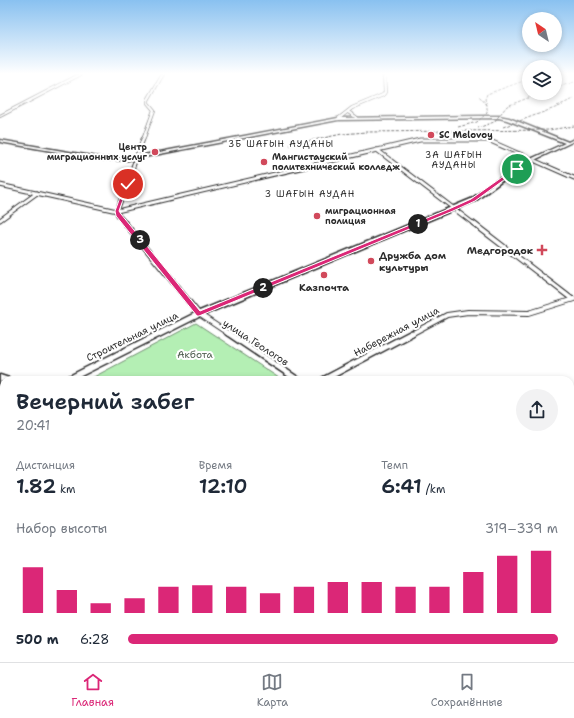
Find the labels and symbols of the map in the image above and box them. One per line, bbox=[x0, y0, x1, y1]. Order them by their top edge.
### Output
north arrow bbox=[522, 12, 562, 52]
place label: SC Melovoy bbox=[439, 129, 493, 141]
marker: SC Melovoy bbox=[426, 130, 436, 140]
district label: 3Б ШАҒЫН АУДАНЫ bbox=[228, 138, 334, 150]
place label: Центр миграционных услуг bbox=[47, 141, 148, 163]
marker: Центр миграционных услуг bbox=[150, 147, 160, 157]
district label: 3А ШАҒЫН АУДАНЫ bbox=[425, 149, 483, 171]
place label: Мангистауский политехнический колледж bbox=[272, 151, 400, 173]
pin bbox=[500, 152, 534, 186]
marker: Мангистауский политехнический колледж bbox=[259, 157, 269, 167]
pin bbox=[111, 167, 145, 201]
district label: 3 ШАҒЫН АУДАН bbox=[265, 188, 355, 200]
place label: миграционная полиция bbox=[325, 205, 396, 227]
marker: миграционная полиция bbox=[312, 211, 322, 221]
pin: 1 bbox=[408, 214, 428, 234]
pin: 3 bbox=[130, 230, 150, 250]
place label: Медгородок bbox=[467, 244, 534, 257]
marker: Медгородок bbox=[536, 244, 548, 256]
place label: Дружба дом культуры bbox=[379, 249, 447, 274]
marker: Дружба дом культуры bbox=[366, 256, 376, 266]
marker: Казпочта bbox=[319, 270, 329, 280]
pin: 2 bbox=[253, 278, 273, 298]
place label: Казпочта bbox=[299, 281, 349, 294]
street label: Набережная улица bbox=[351, 303, 442, 359]
street label: Строительная улица bbox=[84, 308, 181, 364]
street label: улица Геологов bbox=[220, 316, 291, 369]
park label: Акбота bbox=[177, 348, 213, 361]

